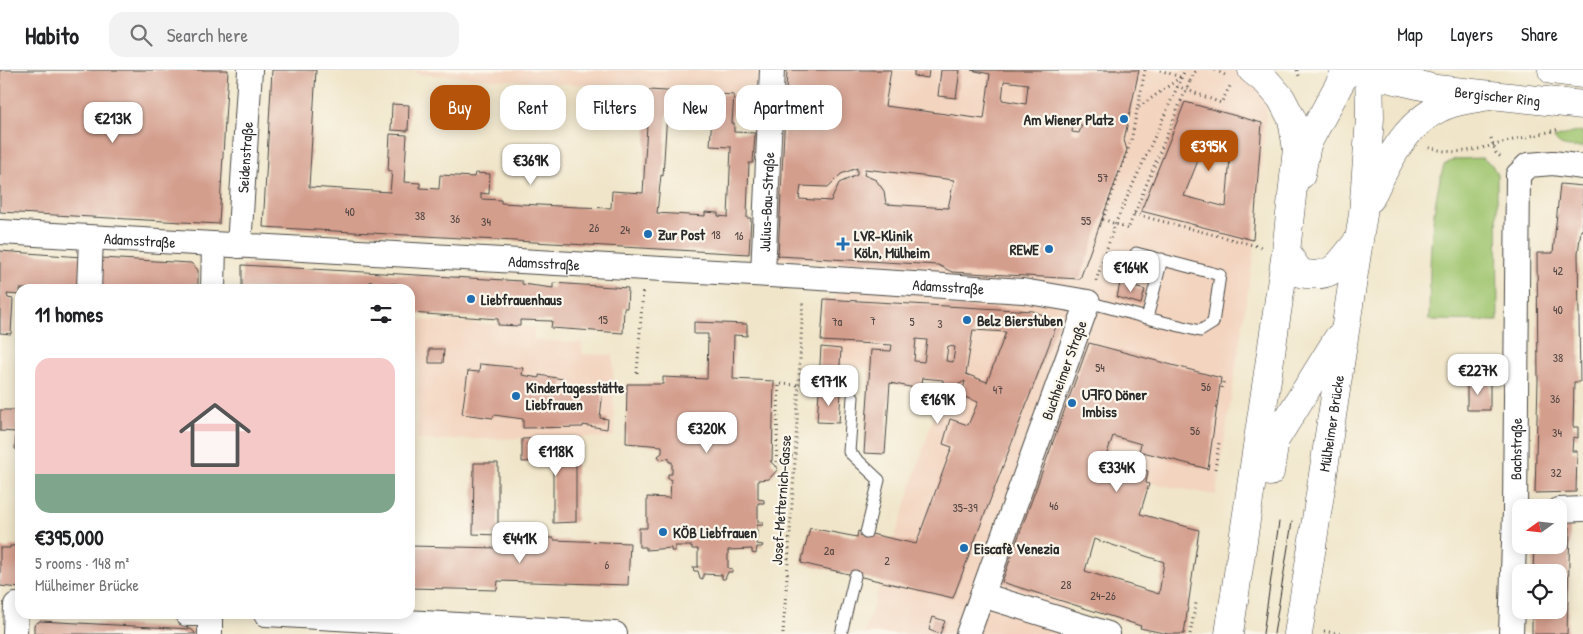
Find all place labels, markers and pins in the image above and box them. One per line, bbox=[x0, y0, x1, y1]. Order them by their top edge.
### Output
pin: €213K bbox=[78, 102, 148, 144]
place label: Am Wiener Platz bbox=[1024, 109, 1115, 130]
marker: Am Wiener Platz bbox=[1118, 113, 1130, 125]
pin: €395K bbox=[1174, 129, 1244, 172]
pin: €369K bbox=[496, 144, 566, 186]
place label: Zur Post bbox=[658, 224, 706, 245]
place label: LVR-Klinik Köln, Mülheim bbox=[854, 225, 930, 263]
marker: Zur Post bbox=[642, 228, 654, 240]
marker: LVR-Klinik Köln, Mülheim bbox=[836, 237, 850, 251]
place label: REWE bbox=[1010, 239, 1039, 260]
marker: REWE bbox=[1043, 243, 1055, 255]
pin: €164K bbox=[1096, 250, 1166, 293]
place label: Liebfrauenhaus bbox=[481, 289, 562, 310]
marker: Liebfrauenhaus bbox=[465, 293, 477, 305]
place label: Belz Bierstuben bbox=[977, 310, 1063, 331]
marker: Belz Bierstuben bbox=[961, 314, 973, 326]
pin: €227K bbox=[1443, 354, 1513, 396]
pin: €171K bbox=[794, 364, 864, 407]
place label: Kindertagesstätte Liebfrauen bbox=[526, 377, 624, 415]
pin: €169K bbox=[903, 382, 973, 425]
place label: UꟻFO Döner Imbiss bbox=[1082, 384, 1147, 422]
marker: Kindertagesstätte Liebfrauen bbox=[510, 390, 522, 402]
marker: UꟻFO Döner Imbiss bbox=[1066, 397, 1078, 409]
pin: €320K bbox=[672, 412, 742, 454]
pin: €118K bbox=[521, 434, 591, 477]
pin: €334K bbox=[1082, 450, 1152, 493]
pin: €441K bbox=[485, 522, 555, 564]
place label: KÖB Liebfrauen bbox=[673, 522, 757, 543]
marker: KÖB Liebfrauen bbox=[657, 526, 669, 538]
place label: Eiscafè Venezia bbox=[974, 538, 1059, 559]
marker: Eiscafè Venezia bbox=[958, 542, 970, 554]

